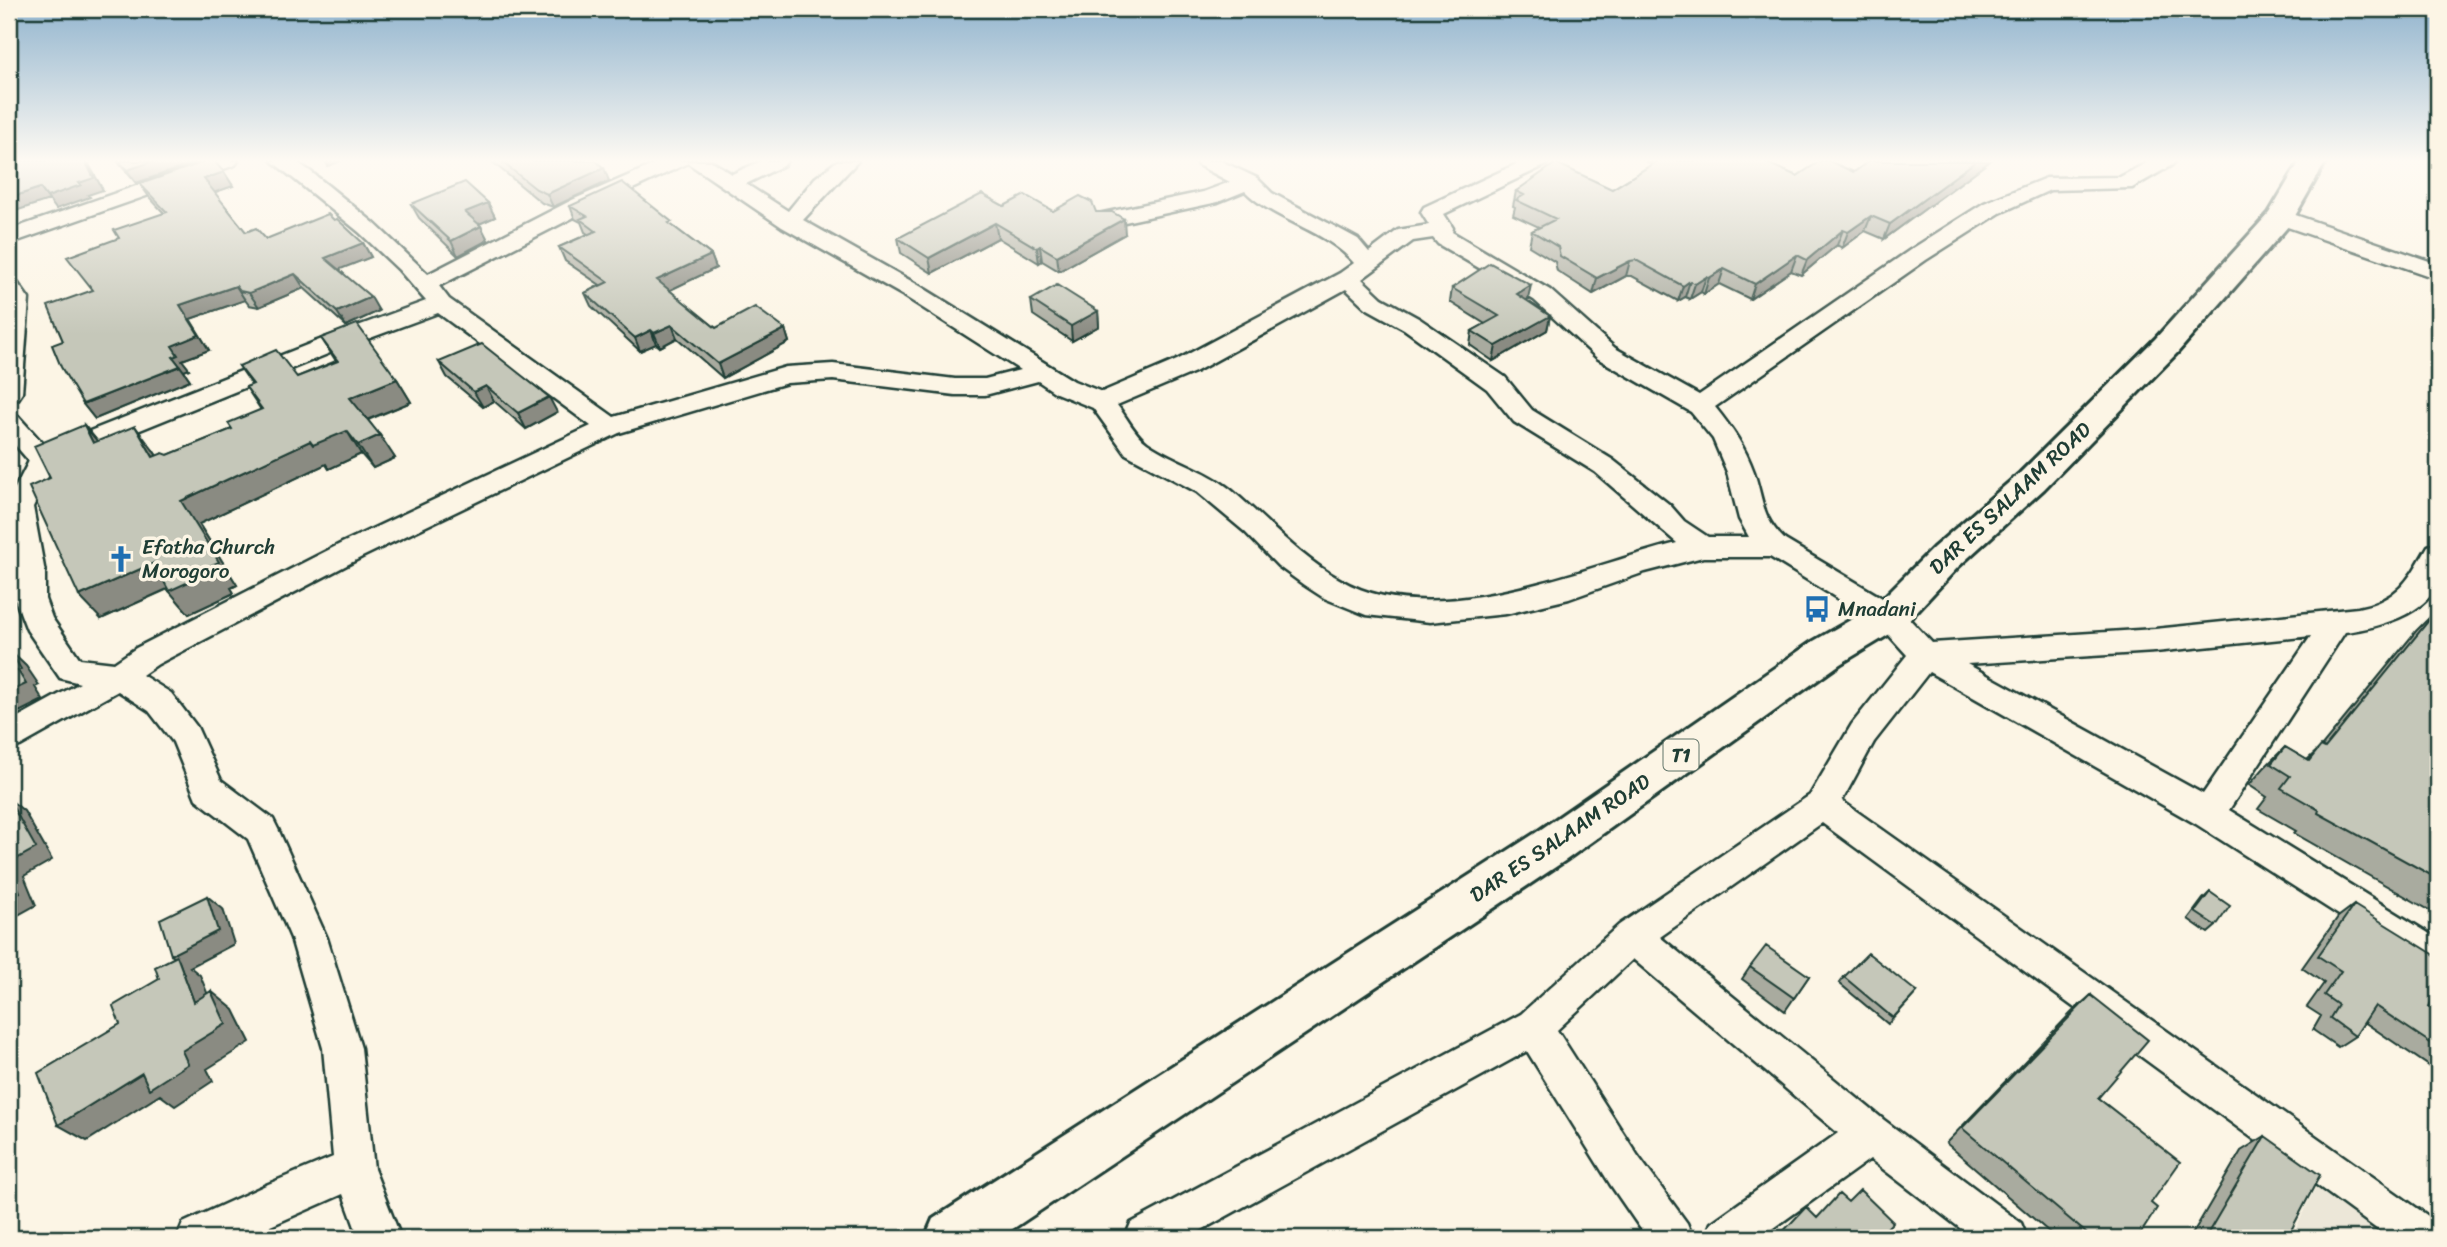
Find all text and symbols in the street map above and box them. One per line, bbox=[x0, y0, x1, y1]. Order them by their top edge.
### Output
street label: DAR ES SALAAM ROAD bbox=[1920, 412, 2101, 584]
place label: Efatha Church Morogoro bbox=[142, 528, 275, 590]
church icon: Efatha Church Morogoro bbox=[106, 544, 136, 574]
place label: Mnadani bbox=[1838, 590, 1917, 628]
bus stop icon: Mnadani bbox=[1802, 594, 1832, 624]
road number: T1 bbox=[1664, 740, 1698, 770]
street label: DAR ES SALAAM ROAD bbox=[1462, 763, 1659, 913]

